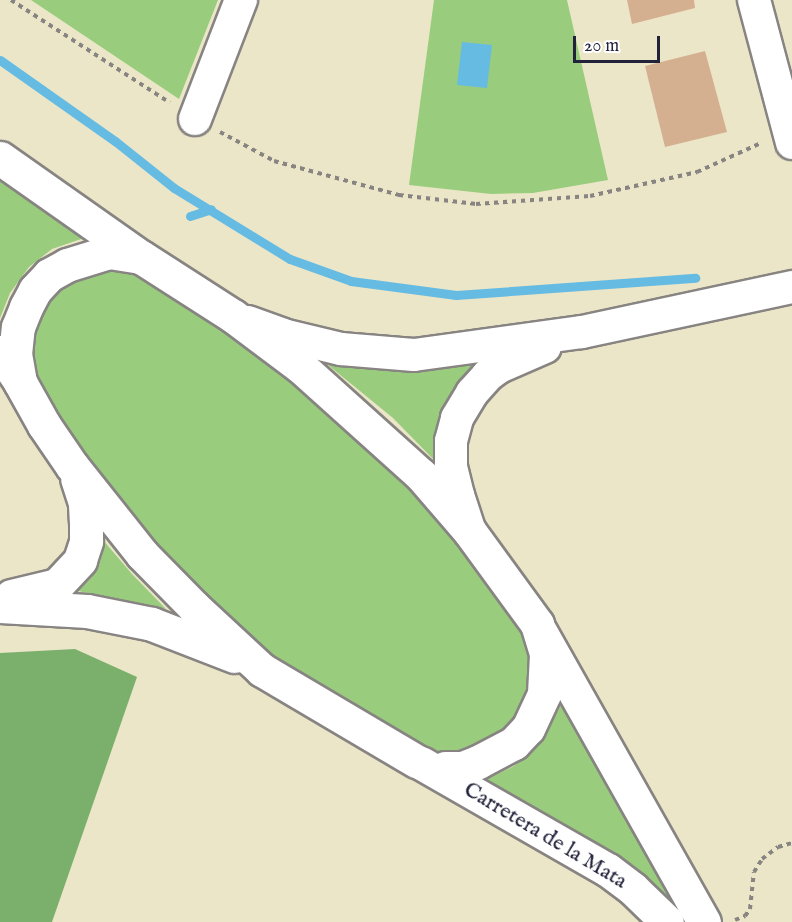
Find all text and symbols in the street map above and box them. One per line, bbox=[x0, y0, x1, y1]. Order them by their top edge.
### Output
scale bar bbox=[576, 24, 663, 62]
text: 20 m bbox=[584, 35, 619, 58]
street label: Carretera de la Mata bbox=[459, 777, 631, 895]

